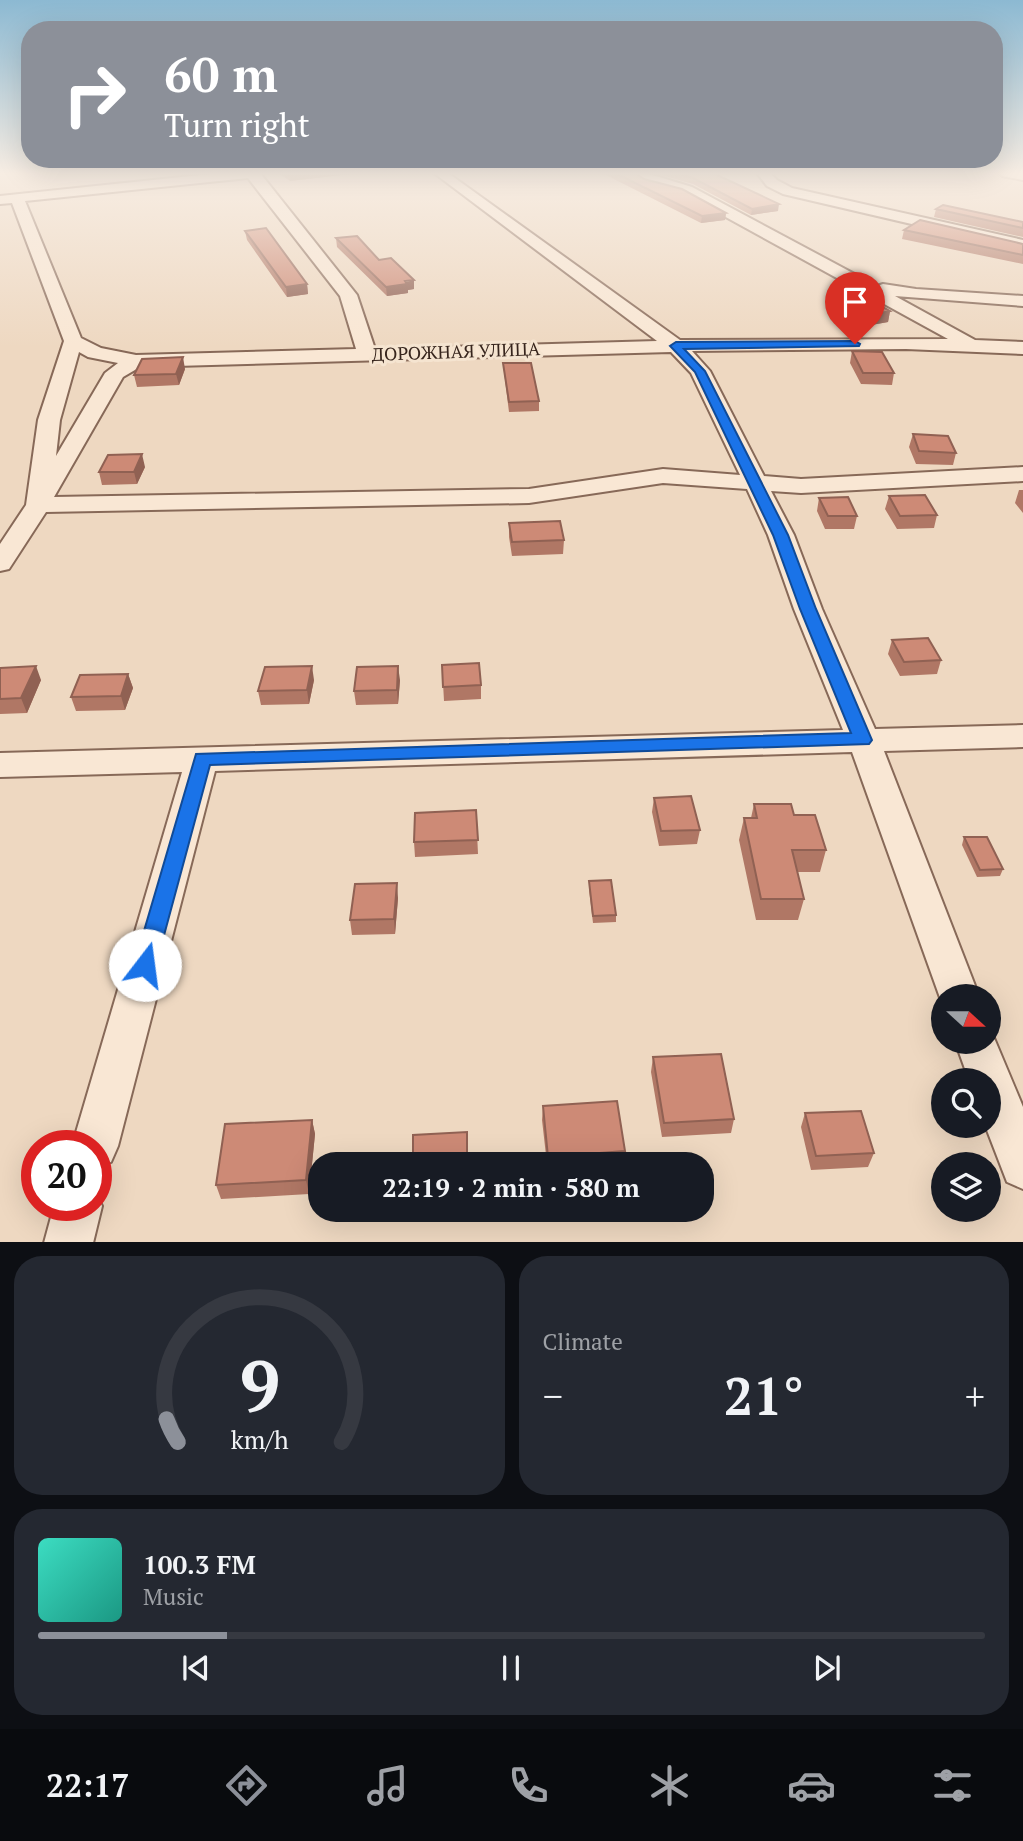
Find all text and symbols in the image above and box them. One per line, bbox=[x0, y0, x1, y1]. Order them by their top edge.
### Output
text: 60 m bbox=[164, 41, 278, 106]
icon: right bbox=[49, 49, 140, 140]
text: Turn right bbox=[164, 104, 310, 146]
pin bbox=[825, 272, 885, 344]
icon: arrive bbox=[836, 283, 874, 321]
street label: ДОРОЖНАЯ УЛИЦА bbox=[371, 336, 541, 366]
position arrow bbox=[108, 928, 182, 1002]
north arrow bbox=[931, 984, 1001, 1054]
map controls bbox=[931, 984, 1001, 1222]
button: search bbox=[931, 1068, 1001, 1138]
speed limit sign: 20 bbox=[21, 1130, 112, 1221]
button: layers bbox=[931, 1152, 1001, 1222]
text: 22:19 · 2 min · 580 m bbox=[382, 1170, 640, 1204]
text: Climate bbox=[543, 1326, 623, 1357]
text: 9 bbox=[239, 1336, 280, 1433]
text: 21° bbox=[724, 1361, 804, 1430]
text: − bbox=[543, 1371, 563, 1421]
text: + bbox=[965, 1371, 985, 1421]
text: km/h bbox=[230, 1422, 288, 1455]
text: 100.3 FM bbox=[143, 1547, 256, 1581]
text: Music bbox=[143, 1581, 204, 1612]
icon: previous bbox=[177, 1649, 215, 1687]
icon: pause bbox=[492, 1649, 530, 1687]
icon: next bbox=[808, 1649, 846, 1687]
icon: directions bbox=[222, 1761, 271, 1810]
icon: music bbox=[363, 1761, 412, 1810]
icon: phone bbox=[504, 1761, 553, 1810]
icon: climate bbox=[645, 1761, 694, 1810]
icon: car bbox=[787, 1761, 836, 1810]
icon: filters bbox=[928, 1761, 977, 1810]
text: 22:17 bbox=[46, 1764, 129, 1806]

